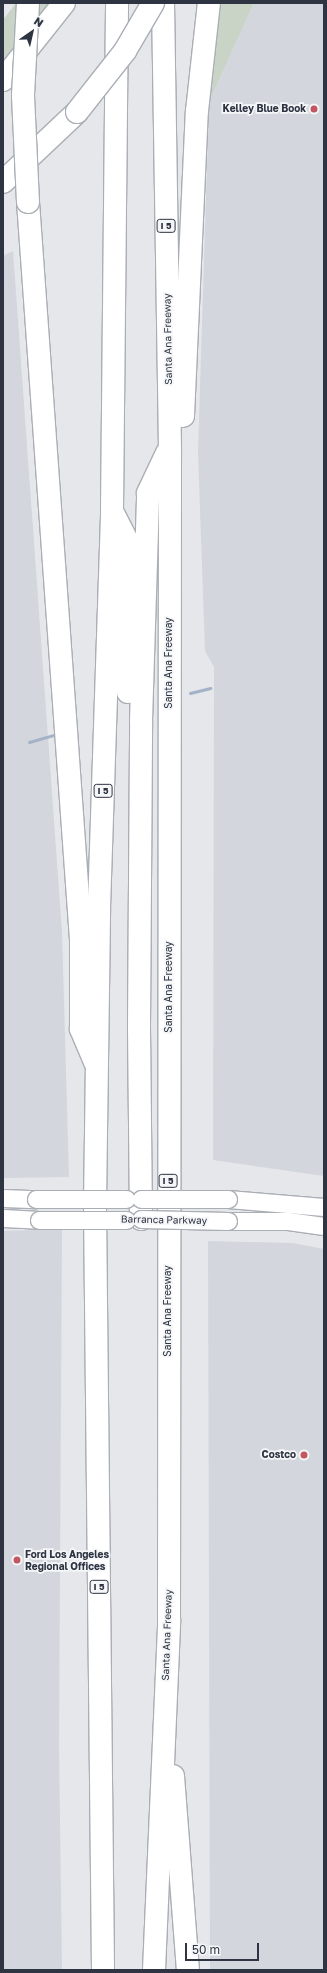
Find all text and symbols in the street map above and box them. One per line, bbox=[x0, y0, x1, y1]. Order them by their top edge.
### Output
north arrow bbox=[12, 12, 52, 52]
text: N bbox=[32, 14, 46, 29]
place label: Kelley Blue Book bbox=[223, 103, 306, 115]
marker: Kelley Blue Book bbox=[309, 104, 319, 114]
road number: I 5 bbox=[156, 219, 176, 233]
street label: Santa Ana Freeway bbox=[161, 293, 175, 385]
street label: Santa Ana Freeway bbox=[163, 617, 175, 709]
road number: I 5 bbox=[93, 784, 113, 798]
street label: Santa Ana Freeway bbox=[163, 941, 175, 1033]
road number: I 5 bbox=[158, 1174, 178, 1188]
street label: Barranca Parkway bbox=[121, 1213, 207, 1227]
street label: Santa Ana Freeway bbox=[162, 1265, 174, 1357]
place label: Costco bbox=[262, 1449, 296, 1461]
marker: Costco bbox=[299, 1450, 309, 1460]
place label: Ford Los Angeles Regional Offices bbox=[25, 1548, 109, 1572]
marker: Ford Los Angeles Regional Offices bbox=[12, 1555, 22, 1565]
road number: I 5 bbox=[89, 1580, 109, 1594]
street label: Santa Ana Freeway bbox=[159, 1589, 175, 1681]
scale bar bbox=[187, 1935, 261, 1961]
text: 50 m bbox=[192, 1942, 220, 1957]

